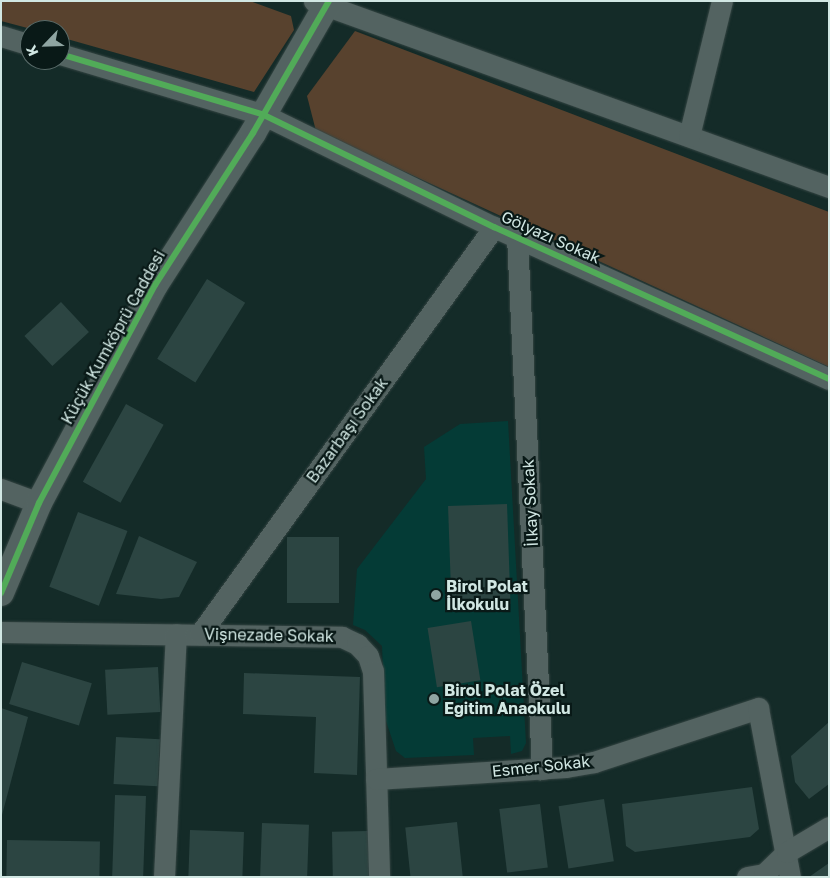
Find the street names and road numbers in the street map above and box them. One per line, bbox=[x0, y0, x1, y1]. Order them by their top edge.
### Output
street label: Gölyazı Sokak bbox=[498, 207, 604, 267]
street label: Küçük Kumköprü Caddesi bbox=[57, 247, 169, 427]
street label: Bazarbaşı Sokak bbox=[302, 374, 392, 486]
street label: İlkay Sokak bbox=[518, 459, 542, 547]
street label: Vişnezade Sokak bbox=[204, 624, 334, 646]
street label: Esmer Sokak bbox=[491, 751, 591, 781]

